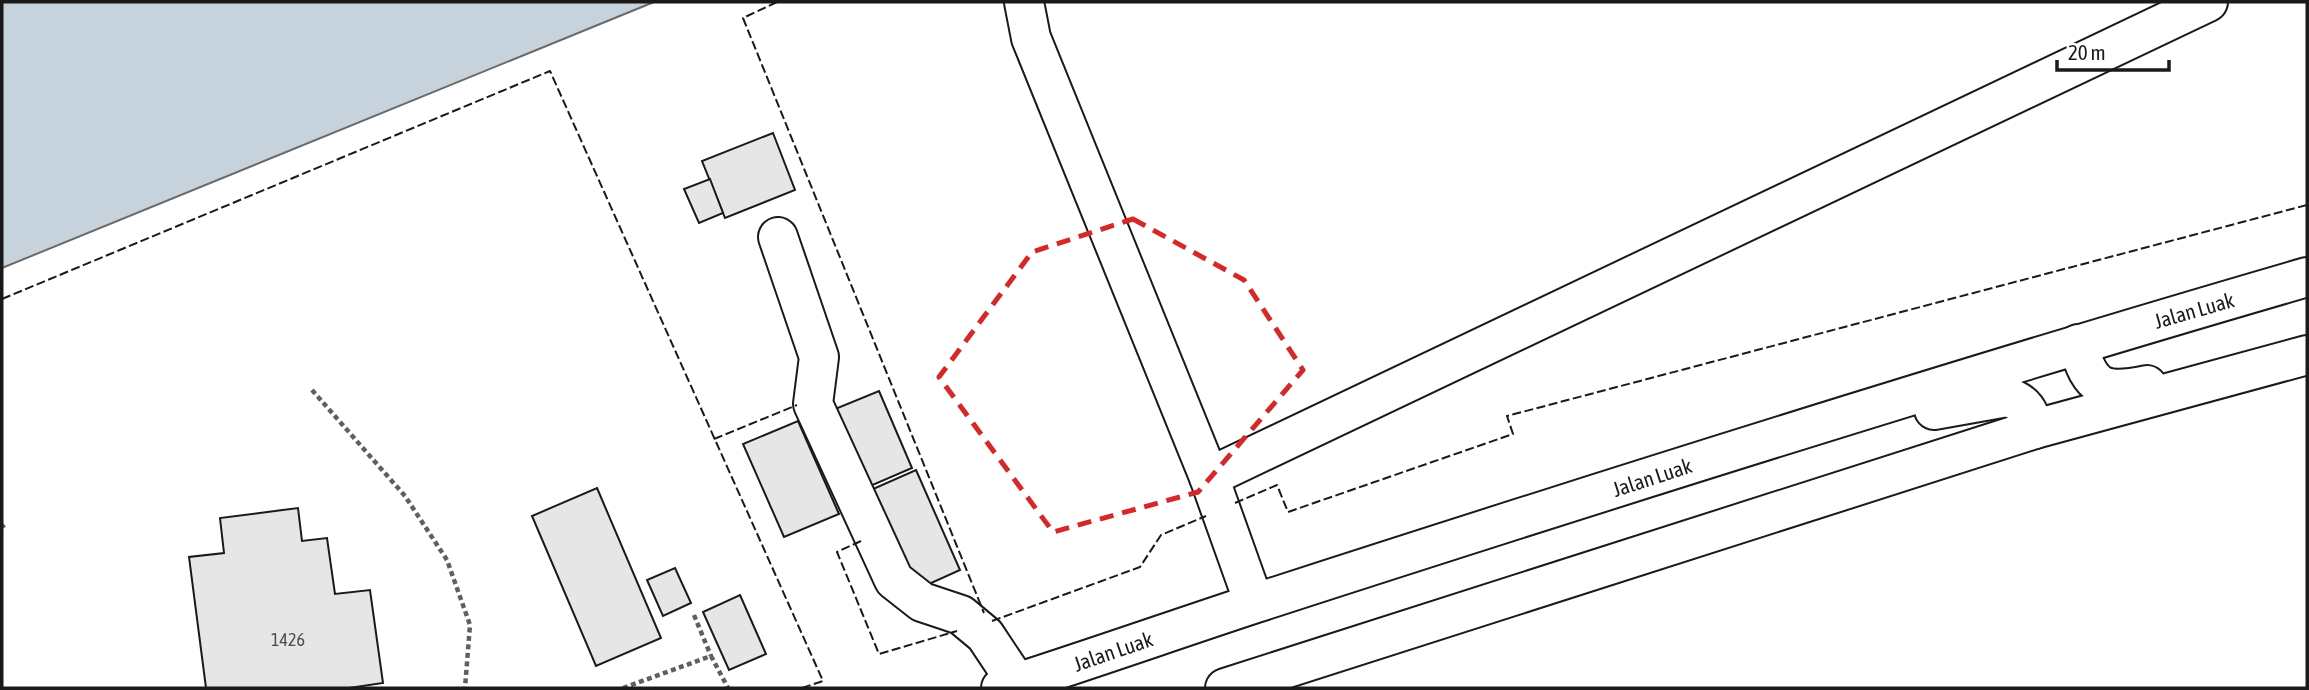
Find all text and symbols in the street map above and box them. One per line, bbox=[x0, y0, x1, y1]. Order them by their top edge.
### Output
scale bar bbox=[2057, 28, 2169, 72]
text: 20 m bbox=[2068, 40, 2106, 64]
street label: Jalan Luak bbox=[2151, 287, 2237, 333]
street label: Jalan Luak bbox=[1609, 453, 1695, 501]
street label: Jalan Luak bbox=[1070, 626, 1156, 676]
house number: 1426 bbox=[271, 629, 305, 650]

